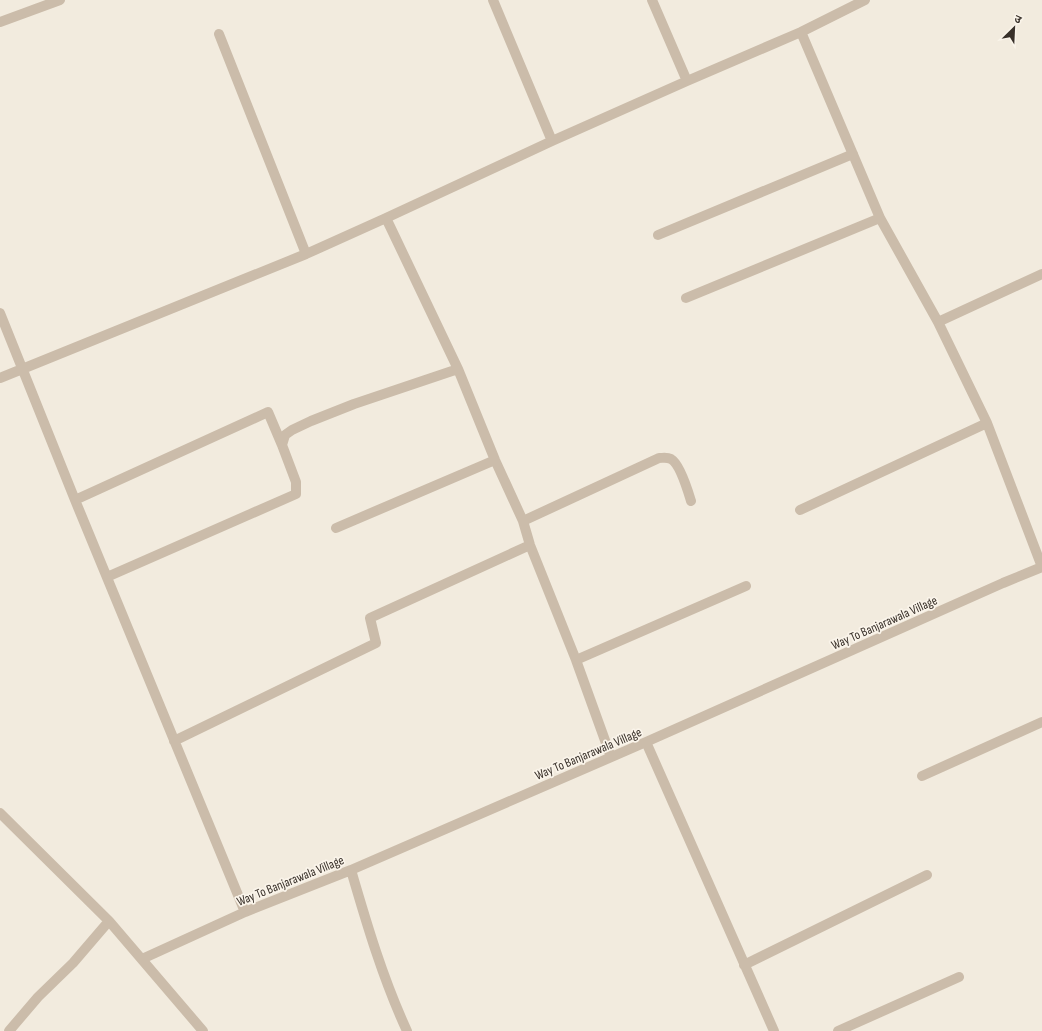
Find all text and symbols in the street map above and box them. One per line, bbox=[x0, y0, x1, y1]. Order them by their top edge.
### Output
north arrow bbox=[994, 8, 1034, 48]
text: उ bbox=[1012, 12, 1024, 27]
street label: Way To Banjarawala Village bbox=[829, 592, 940, 653]
street label: Way To Banjarawala Village bbox=[533, 724, 644, 784]
street label: Way To Banjarawala Village bbox=[234, 852, 346, 910]

